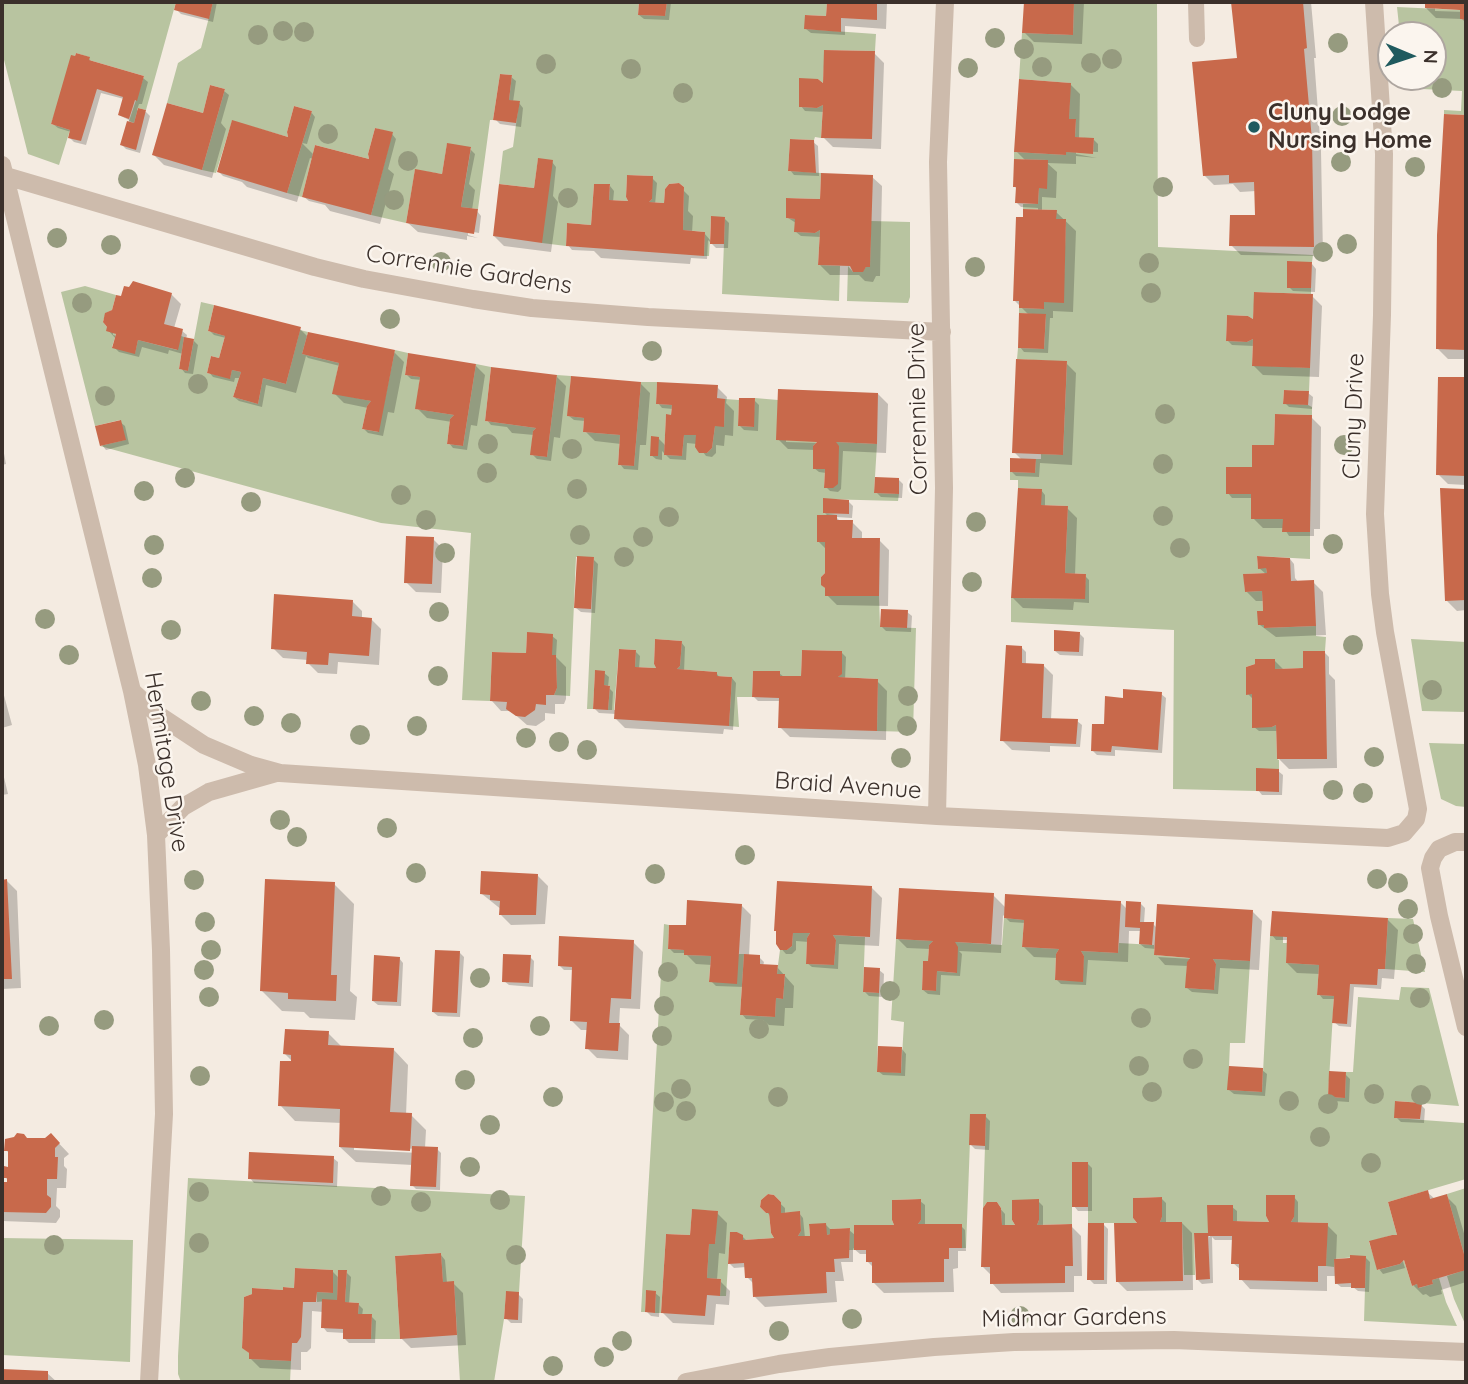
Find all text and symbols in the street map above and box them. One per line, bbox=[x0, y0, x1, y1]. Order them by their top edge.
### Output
north arrow bbox=[1377, 21, 1447, 91]
text: N bbox=[1419, 49, 1443, 64]
place label: Cluny Lodge Nursing Home bbox=[1268, 99, 1432, 155]
marker: Cluny Lodge Nursing Home bbox=[1246, 119, 1262, 135]
street label: Corrennie Gardens bbox=[364, 239, 574, 301]
street label: Corrennie Drive bbox=[902, 323, 934, 495]
street label: Cluny Drive bbox=[1337, 352, 1371, 480]
street label: Hermitage Drive bbox=[138, 670, 194, 854]
street label: Braid Avenue bbox=[773, 766, 923, 806]
street label: Midmar Gardens bbox=[981, 1302, 1167, 1334]

